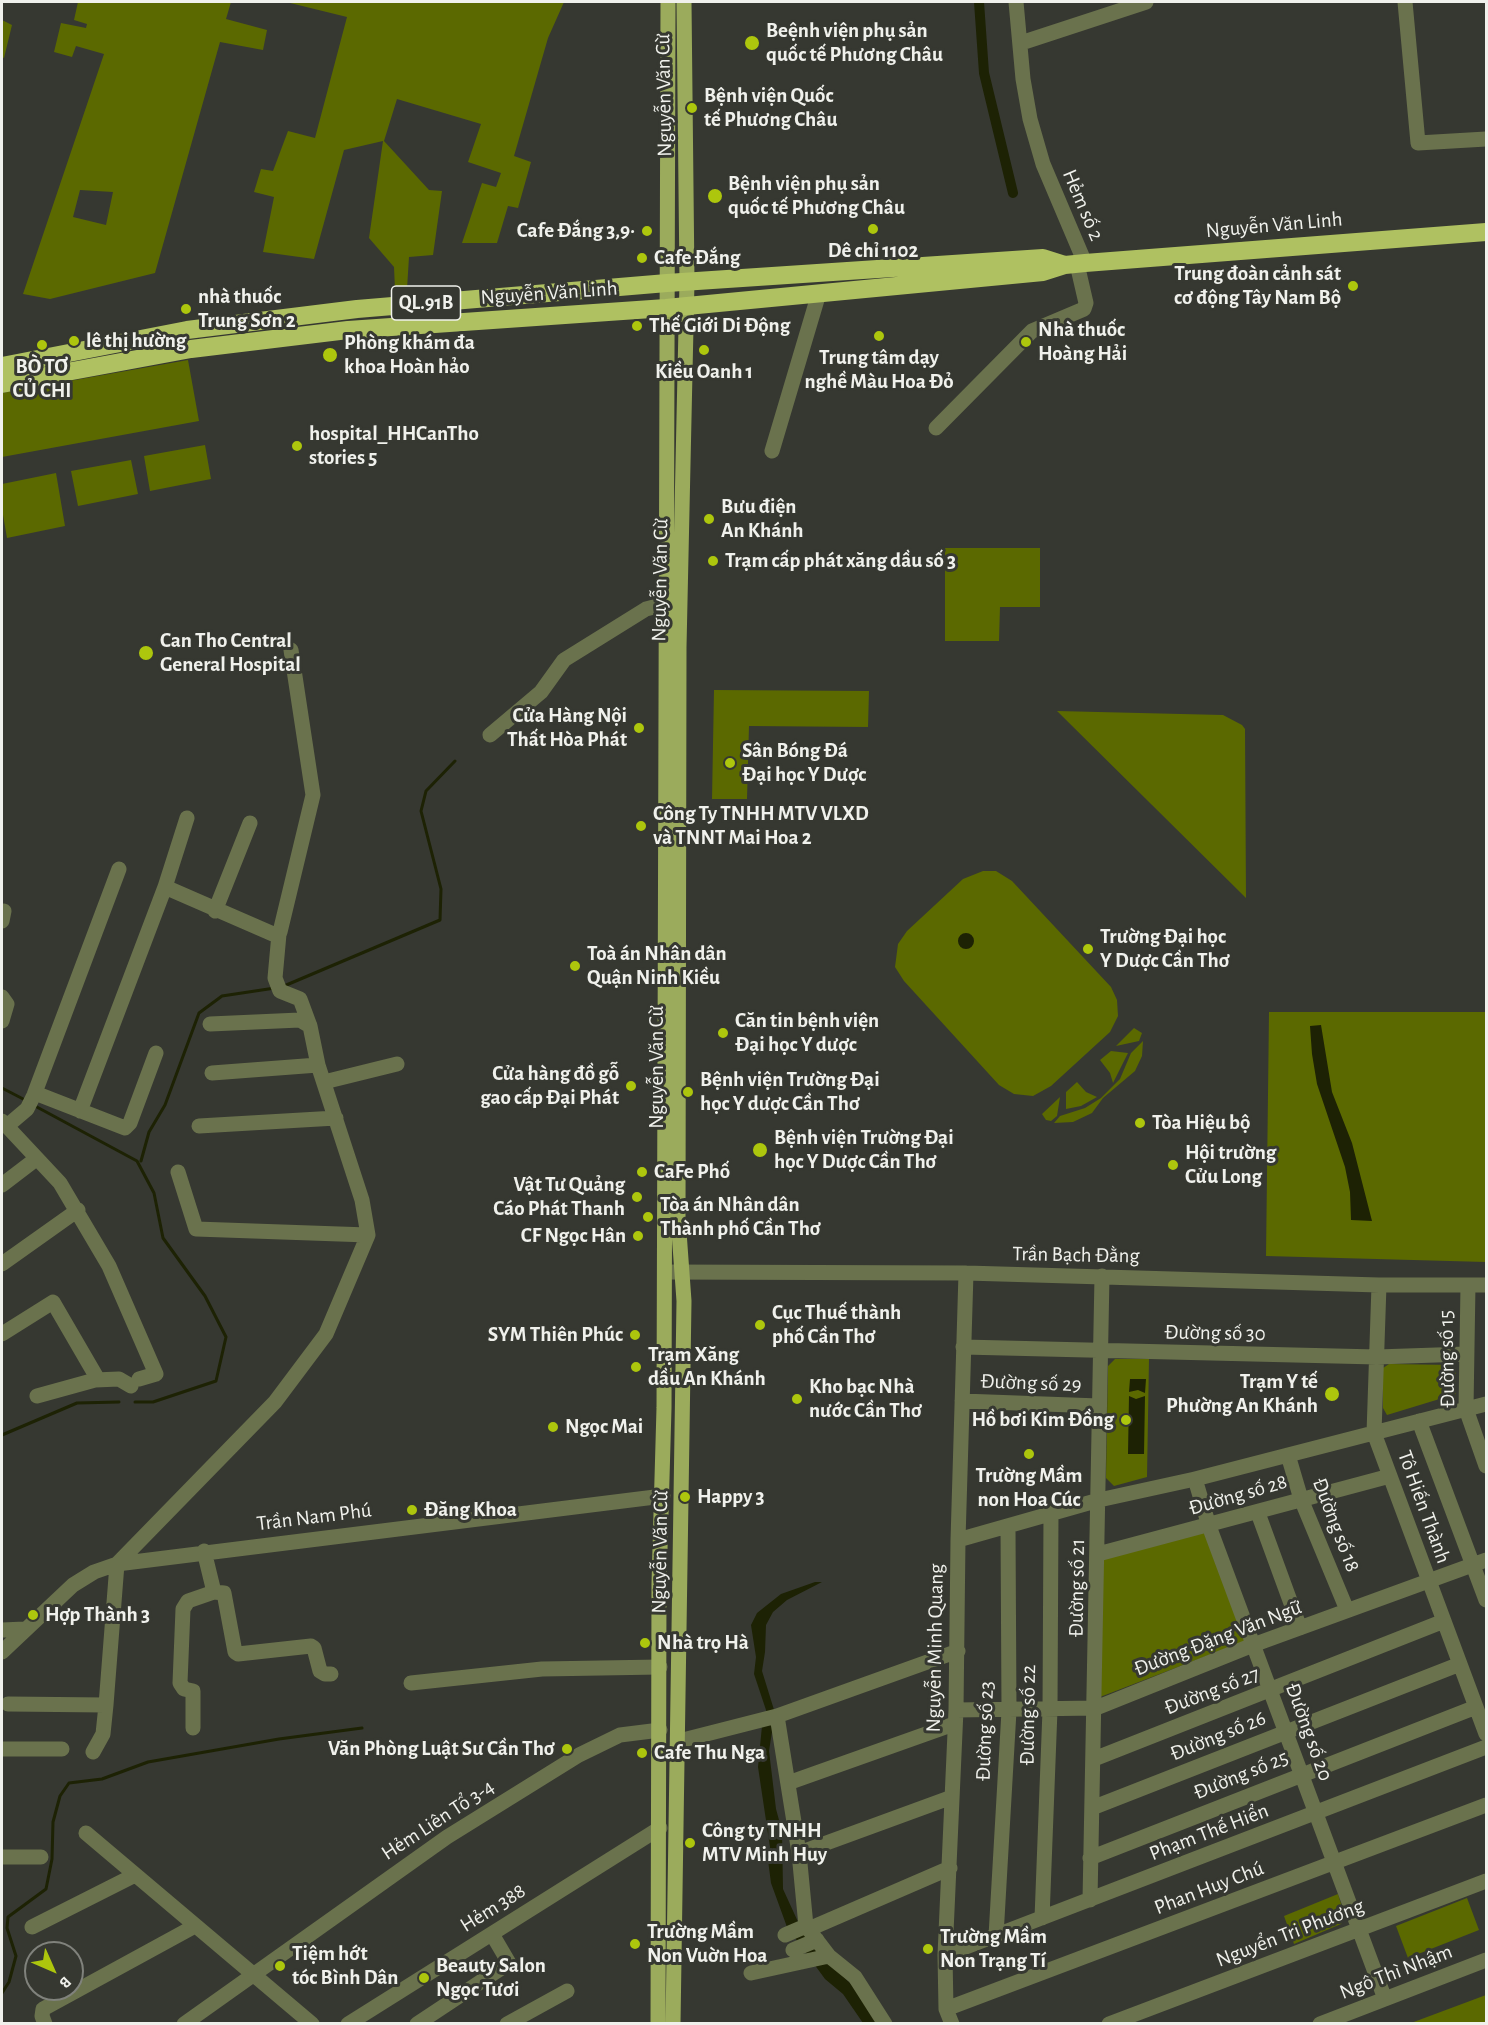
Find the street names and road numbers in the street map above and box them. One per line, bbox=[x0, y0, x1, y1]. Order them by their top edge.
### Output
street label: Nguyễn Văn Cừ bbox=[650, 33, 678, 157]
street label: Hẻm số 2 bbox=[1057, 166, 1109, 244]
street label: Nguyễn Văn Linh bbox=[1205, 206, 1343, 244]
street label: Nguyễn Văn Linh bbox=[480, 276, 618, 310]
road number: QL.91B bbox=[392, 286, 460, 320]
street label: Nguyễn Văn Cừ bbox=[646, 518, 674, 642]
street label: Nguyễn Văn Cừ bbox=[644, 1005, 670, 1129]
street label: Trần Bạch Đằng bbox=[1012, 1241, 1140, 1269]
street label: Đường số 15 bbox=[1434, 1310, 1460, 1408]
street label: Đường số 30 bbox=[1164, 1320, 1266, 1346]
street label: Đường số 29 bbox=[980, 1369, 1082, 1397]
street label: Tô Hiến Thành bbox=[1392, 1447, 1456, 1567]
street label: Đường số 28 bbox=[1186, 1469, 1290, 1521]
street label: Đường số 18 bbox=[1307, 1474, 1365, 1576]
street label: Nguyễn Văn Cừ bbox=[646, 1490, 674, 1614]
street label: Trần Nam Phú bbox=[255, 1497, 373, 1537]
street label: Đường số 21 bbox=[1064, 1539, 1090, 1637]
street label: Nguyễn Minh Quang bbox=[921, 1563, 949, 1733]
street label: Đường Đặng Văn Ngữ bbox=[1130, 1594, 1306, 1682]
street label: Đường số 27 bbox=[1161, 1661, 1263, 1721]
street label: Đường số 22 bbox=[1015, 1664, 1041, 1766]
street label: Đường số 20 bbox=[1280, 1680, 1338, 1784]
street label: Đường số 23 bbox=[971, 1681, 999, 1781]
street label: Đường số 26 bbox=[1166, 1705, 1270, 1767]
street label: Đường số 25 bbox=[1190, 1745, 1292, 1805]
street label: Hẻm Liên Tổ 3-4 bbox=[377, 1774, 499, 1866]
street label: Phạm Thế Hiển bbox=[1146, 1798, 1272, 1866]
street label: Phan Huy Chú bbox=[1151, 1856, 1267, 1920]
street label: Hẻm 388 bbox=[456, 1878, 530, 1938]
street label: Nguyển Tri Phương bbox=[1213, 1893, 1367, 1973]
street label: Ngô Thì Nhậm bbox=[1336, 1939, 1456, 2005]

